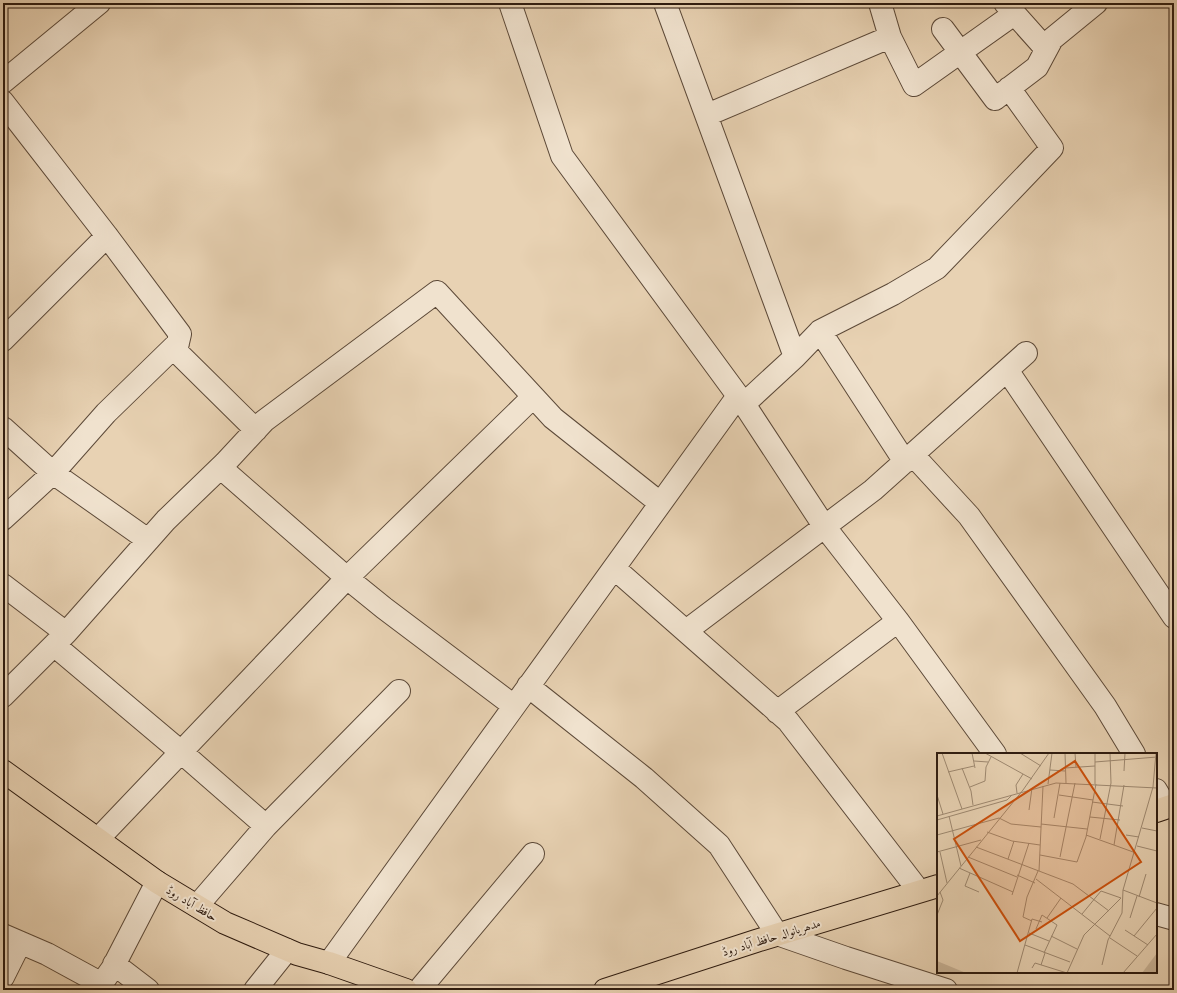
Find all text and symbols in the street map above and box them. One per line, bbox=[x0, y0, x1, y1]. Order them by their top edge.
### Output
inset map bbox=[937, 753, 1157, 973]
street label: حافظ آباد روڈ bbox=[163, 882, 220, 925]
street label: مدھریانوالہ حافظ آباد روڈ bbox=[720, 915, 822, 960]

